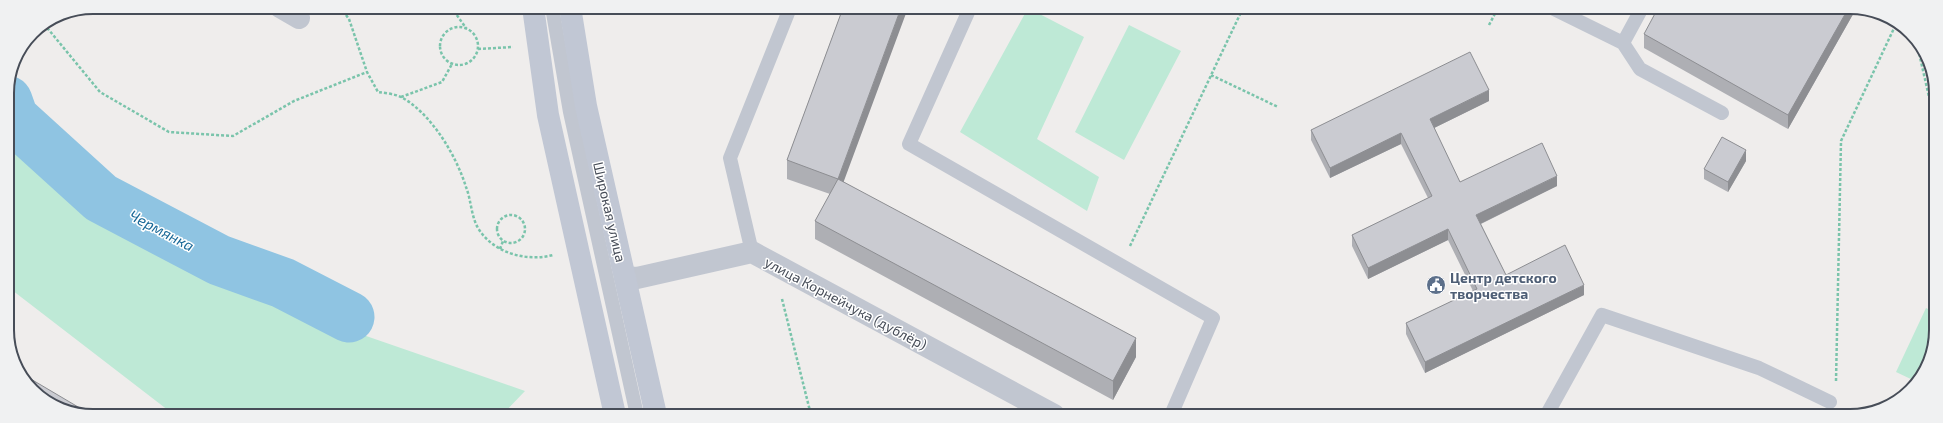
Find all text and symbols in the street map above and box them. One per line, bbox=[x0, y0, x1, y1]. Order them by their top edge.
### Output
street label: Широкая улица bbox=[590, 160, 630, 264]
water label: Чермянка bbox=[127, 206, 197, 254]
street label: улица Корнейчука (дублёр) bbox=[762, 253, 930, 353]
place label: Центр детского творчества bbox=[1450, 269, 1557, 302]
public building icon: Центр детского творчества bbox=[1425, 274, 1447, 296]

